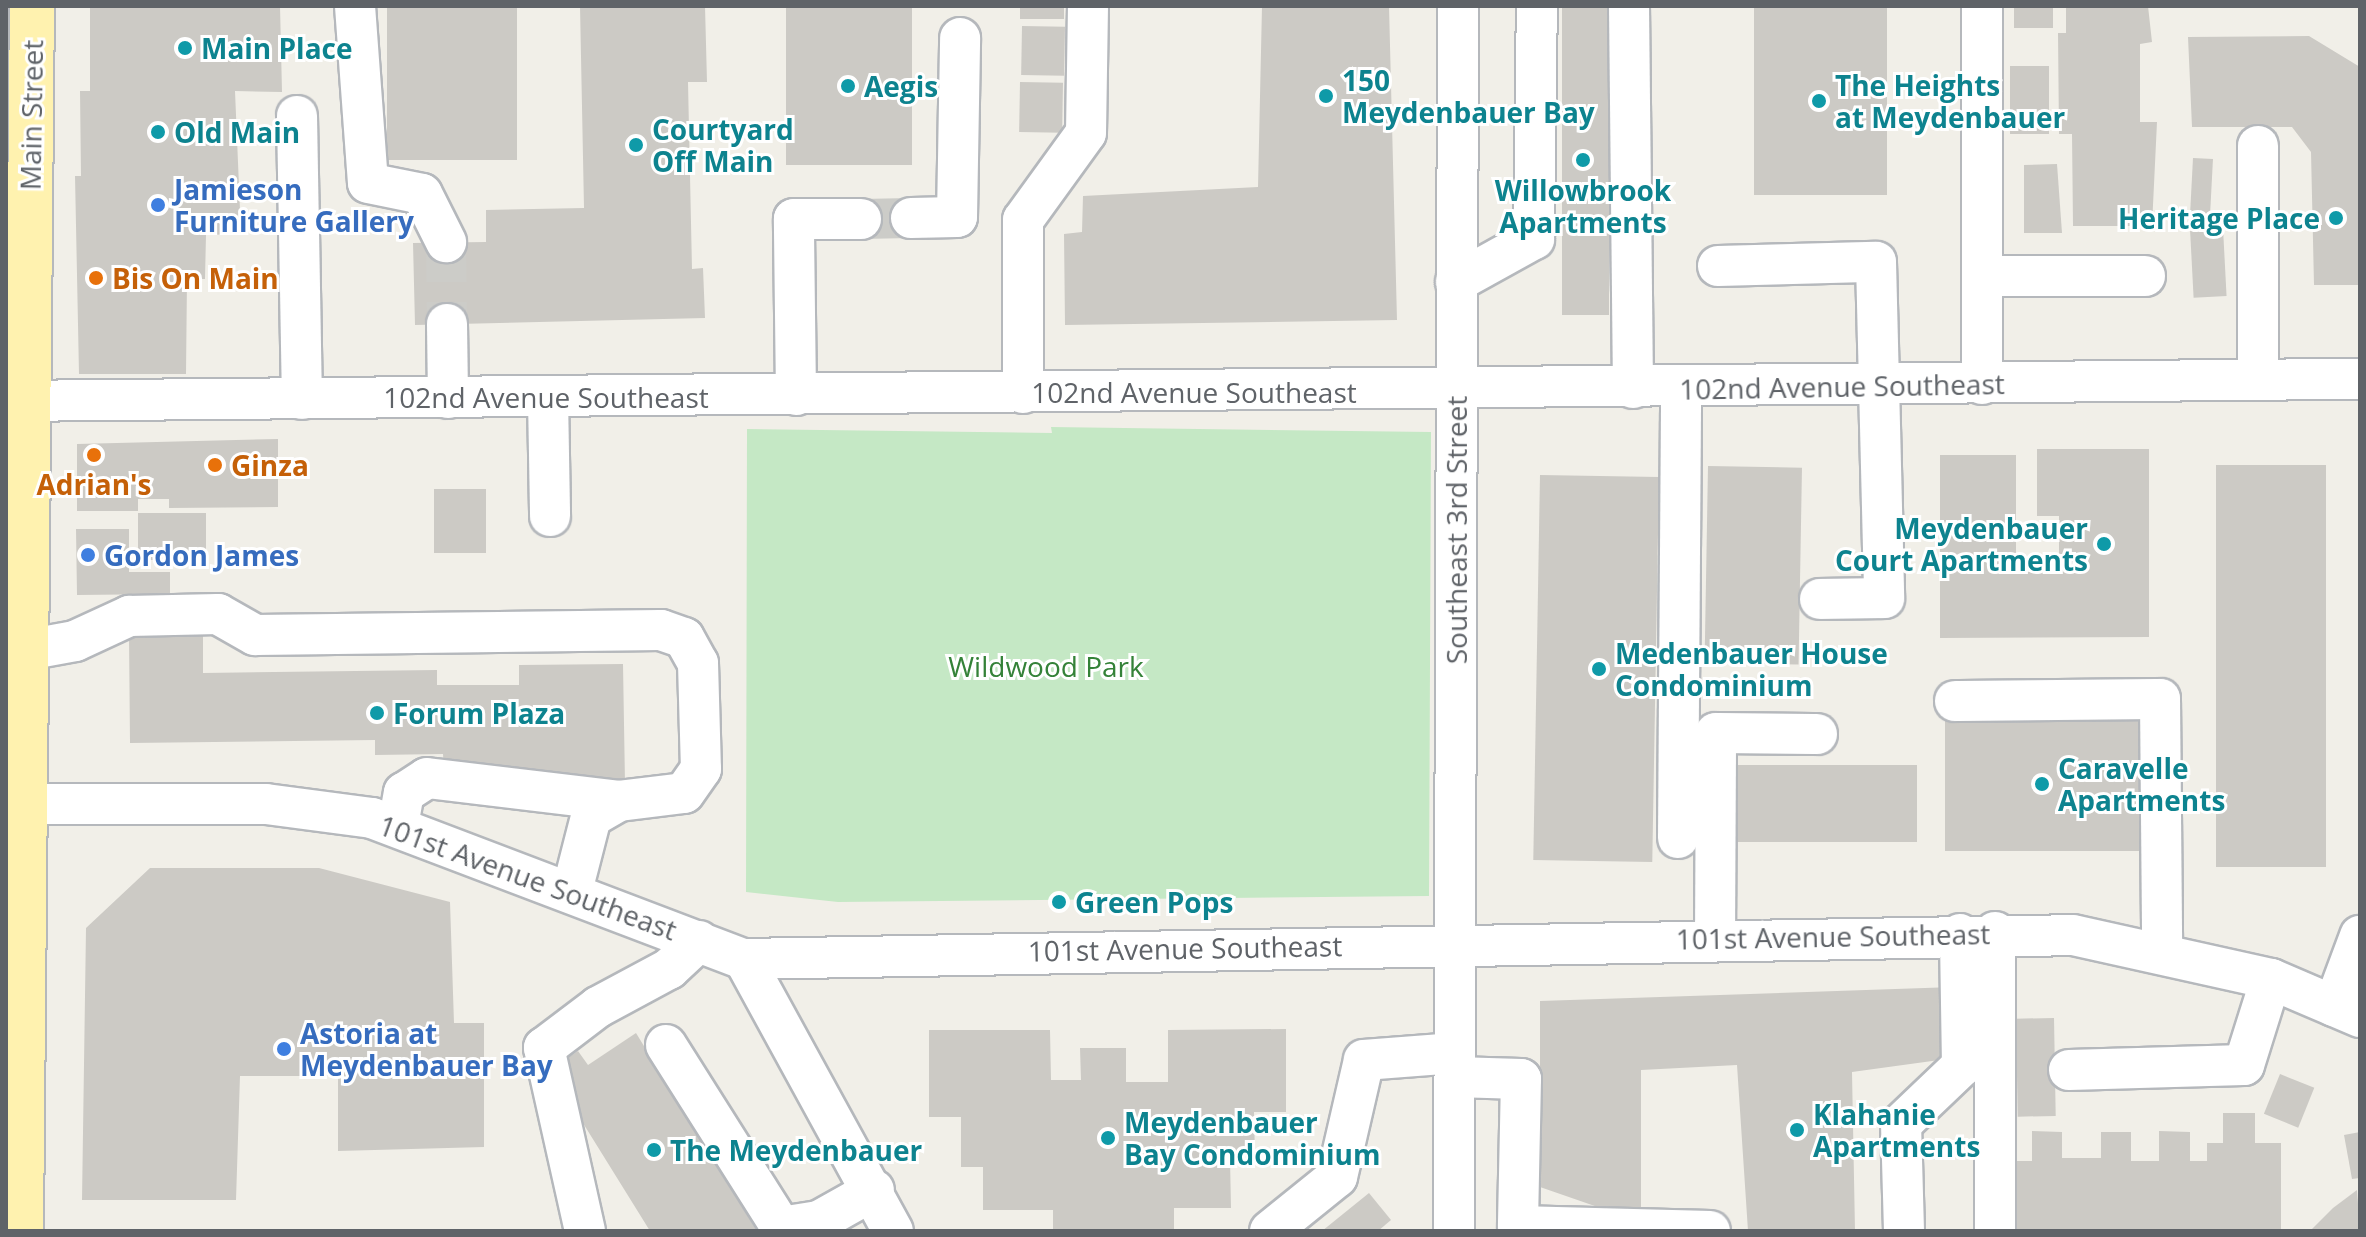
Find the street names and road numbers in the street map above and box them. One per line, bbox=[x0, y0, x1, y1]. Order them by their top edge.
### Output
street label: Main Street bbox=[13, 39, 49, 191]
street label: 102nd Avenue Southeast bbox=[1679, 366, 2005, 406]
street label: 102nd Avenue Southeast bbox=[1031, 375, 1357, 409]
street label: 102nd Avenue Southeast bbox=[383, 380, 709, 414]
street label: Southeast 3rd Street bbox=[1439, 396, 1473, 664]
street label: 101st Avenue Southeast bbox=[374, 807, 682, 947]
street label: 101st Avenue Southeast bbox=[1675, 916, 1991, 956]
street label: 101st Avenue Southeast bbox=[1027, 928, 1343, 968]

